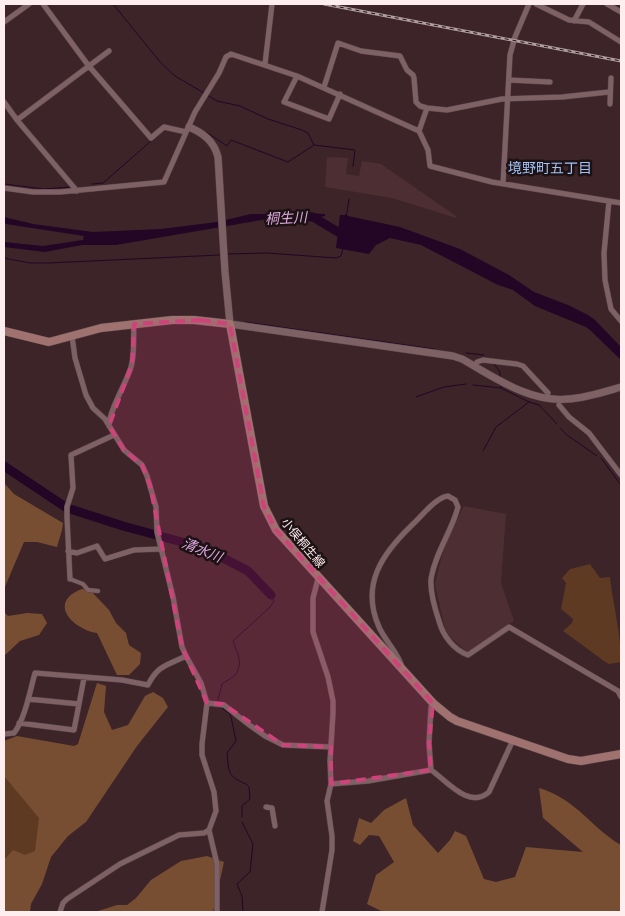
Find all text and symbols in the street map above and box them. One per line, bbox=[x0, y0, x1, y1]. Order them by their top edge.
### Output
district label: 境野町五丁目 bbox=[508, 160, 592, 176]
water label: 桐生川 bbox=[265, 209, 309, 227]
street label: 小俣桐生線 bbox=[278, 516, 328, 570]
water label: 清水川 bbox=[180, 535, 226, 566]

